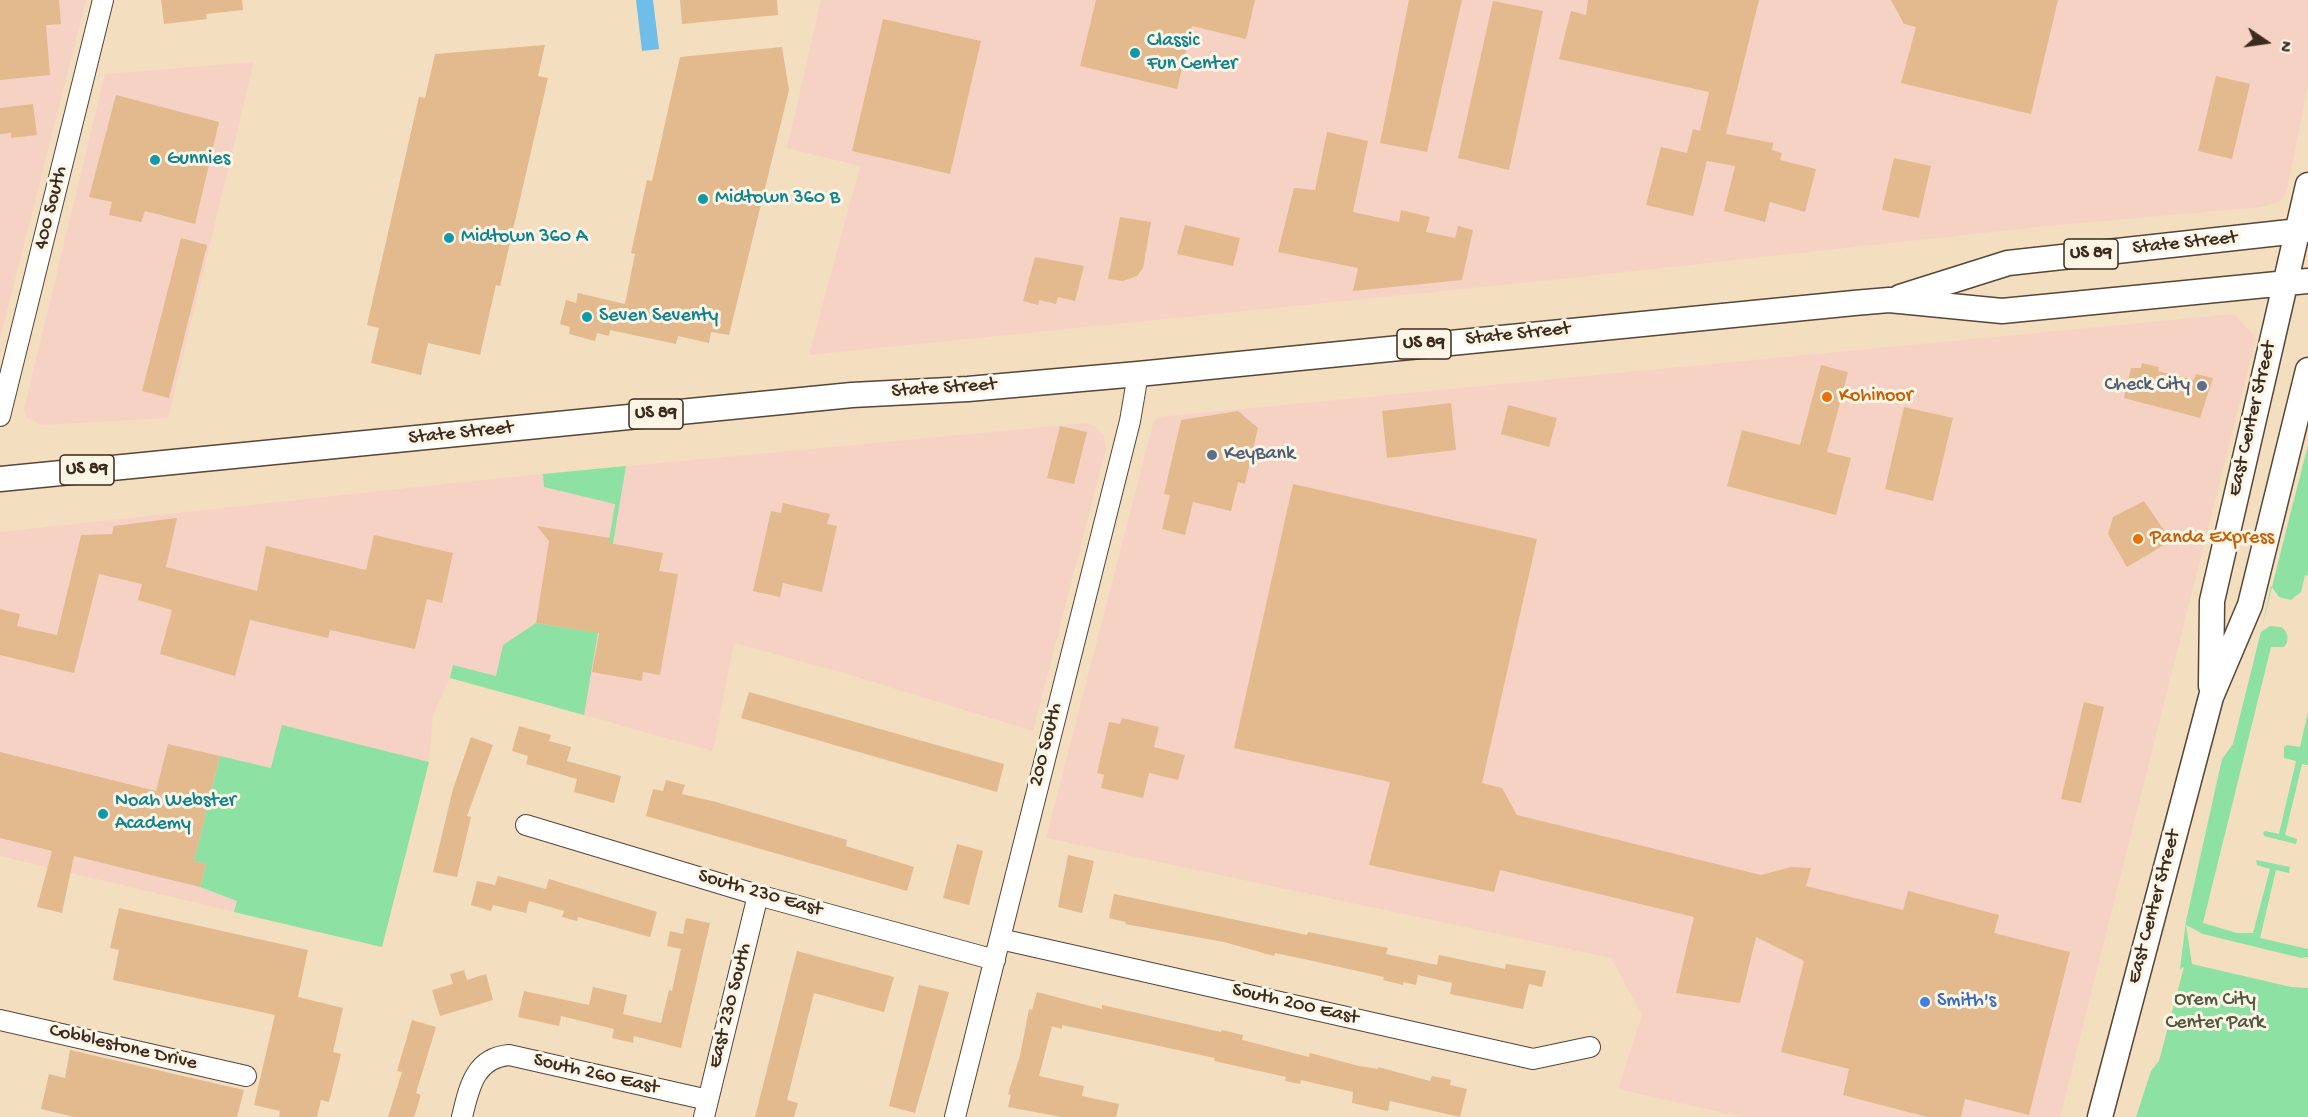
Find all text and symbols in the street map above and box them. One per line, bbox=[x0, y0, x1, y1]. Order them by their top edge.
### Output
north arrow bbox=[2236, 12, 2296, 72]
place label: Classic Fun Center bbox=[1147, 30, 1237, 77]
text: N bbox=[2274, 39, 2294, 53]
marker: Classic Fun Center bbox=[1128, 46, 1142, 60]
place label: Gunnies bbox=[167, 148, 230, 172]
marker: Gunnies bbox=[148, 153, 162, 167]
street label: 400 South bbox=[30, 164, 74, 252]
place label: Midtown 360 B bbox=[715, 187, 840, 211]
marker: Midtown 360 B bbox=[696, 192, 710, 206]
place label: Midtown 360 A bbox=[461, 226, 588, 250]
street label: State Street bbox=[2131, 227, 2239, 261]
marker: Midtown 360 A bbox=[442, 231, 456, 245]
road number: US 89 bbox=[2064, 239, 2118, 269]
place label: Seven Seventy bbox=[599, 305, 718, 329]
marker: Seven Seventy bbox=[580, 310, 594, 324]
street label: State Street bbox=[1464, 318, 1572, 352]
road number: US 89 bbox=[1397, 329, 1451, 359]
street label: East Center Street bbox=[2224, 339, 2282, 499]
street label: State Street bbox=[891, 373, 997, 405]
place label: Check City bbox=[2104, 374, 2190, 398]
marker: Check City bbox=[2195, 379, 2209, 393]
place label: Kohinoor bbox=[1839, 385, 1913, 409]
marker: Kohinoor bbox=[1820, 390, 1834, 404]
road number: US 89 bbox=[629, 399, 683, 429]
street label: State Street bbox=[407, 417, 515, 451]
place label: KeyBank bbox=[1224, 443, 1295, 467]
marker: KeyBank bbox=[1205, 448, 1219, 462]
road number: US 89 bbox=[60, 455, 114, 485]
place label: Panda Express bbox=[2150, 527, 2274, 551]
marker: Panda Express bbox=[2131, 532, 2145, 546]
street label: 200 South bbox=[1025, 701, 1069, 789]
place label: Noah Webster Academy bbox=[115, 790, 236, 837]
marker: Noah Webster Academy bbox=[96, 807, 110, 821]
street label: East Center Street bbox=[2123, 828, 2187, 986]
street label: South 230 East bbox=[695, 865, 825, 923]
street label: East 230 South bbox=[704, 941, 758, 1071]
street label: South 200 East bbox=[1229, 979, 1361, 1031]
park label: Orem City Center Park bbox=[2165, 989, 2265, 1036]
place label: Smith's bbox=[1937, 990, 1996, 1014]
marker: Smith's bbox=[1918, 995, 1932, 1009]
street label: Cobblestone Drive bbox=[47, 1019, 199, 1077]
street label: South 260 East bbox=[531, 1049, 661, 1101]

